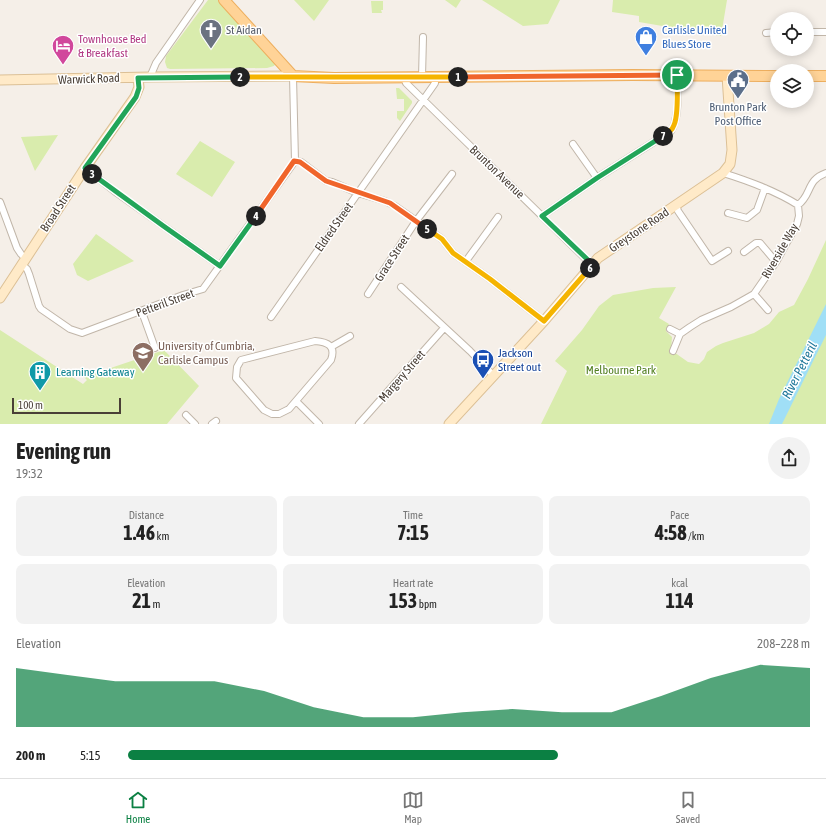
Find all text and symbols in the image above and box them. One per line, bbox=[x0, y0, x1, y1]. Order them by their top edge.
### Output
map controls bbox=[770, 12, 814, 108]
button: locate bbox=[770, 12, 814, 56]
church icon: St Aidan bbox=[198, 17, 224, 50]
place label: St Aidan bbox=[226, 23, 262, 37]
place label: Carlisle United Blues Store bbox=[662, 23, 727, 51]
shop icon: Carlisle United Blues Store bbox=[633, 24, 659, 57]
place label: Townhouse Bed & Breakfast bbox=[78, 32, 146, 60]
hotel icon: Townhouse Bed & Breakfast bbox=[50, 33, 76, 66]
pin bbox=[660, 58, 694, 92]
icon: arrive bbox=[666, 64, 688, 86]
button: layers bbox=[770, 64, 814, 108]
pin: 2 bbox=[230, 67, 250, 87]
pin: 1 bbox=[448, 67, 468, 87]
public building icon: Brunton Park Post Office bbox=[725, 67, 751, 100]
street label: Warwick Road bbox=[58, 71, 120, 87]
text: 2 bbox=[237, 71, 243, 83]
text: 1 bbox=[455, 71, 461, 83]
place label: Brunton Park Post Office bbox=[709, 100, 767, 128]
pin: 7 bbox=[653, 126, 673, 146]
text: 7 bbox=[660, 130, 666, 142]
street label: Brunton Avenue bbox=[467, 142, 527, 202]
pin: 3 bbox=[82, 164, 102, 184]
text: 3 bbox=[89, 168, 95, 180]
street label: Broad Street bbox=[37, 181, 79, 235]
street label: Eldred Street bbox=[312, 199, 356, 254]
street label: Greystone Road bbox=[606, 205, 672, 255]
pin: 4 bbox=[246, 206, 266, 226]
text: 4 bbox=[253, 210, 259, 222]
pin: 5 bbox=[417, 219, 437, 239]
street label: Riverside Way bbox=[759, 221, 801, 281]
text: 5 bbox=[424, 223, 430, 235]
street label: Grace Street bbox=[372, 231, 413, 284]
pin: 6 bbox=[580, 258, 600, 278]
text: 6 bbox=[587, 262, 593, 274]
street label: Petteril Street bbox=[134, 286, 197, 320]
place label: University of Cumbria, Carlisle Campus bbox=[158, 339, 255, 367]
water label: River Petteril bbox=[779, 339, 820, 401]
school or university icon: University of Cumbria, Carlisle Campus bbox=[130, 340, 156, 373]
place label: Jackson Street out bbox=[498, 346, 541, 374]
street label: Margery Street bbox=[376, 347, 429, 405]
bus stop icon: Jackson Street out bbox=[470, 347, 496, 380]
building icon: Learning Gateway bbox=[27, 359, 53, 392]
park label: Melbourne Park bbox=[586, 363, 657, 377]
place label: Learning Gateway bbox=[56, 365, 135, 379]
scale bar bbox=[12, 396, 121, 415]
text: 100 m bbox=[18, 399, 43, 411]
button: share bbox=[768, 437, 810, 479]
text: Evening run bbox=[16, 438, 111, 464]
text: 19:32 bbox=[16, 466, 43, 481]
text: Distance bbox=[129, 509, 164, 521]
text: Time bbox=[403, 509, 423, 521]
text: Pace bbox=[670, 509, 689, 521]
text: 1.46 bbox=[123, 521, 155, 544]
text: 7:15 bbox=[397, 521, 429, 544]
text: 4:58 bbox=[655, 521, 687, 544]
text: km bbox=[155, 530, 169, 542]
text: /km bbox=[687, 530, 705, 542]
text: Elevation bbox=[127, 577, 165, 589]
text: Heart rate bbox=[393, 577, 433, 589]
text: kcal bbox=[671, 577, 688, 589]
text: 21 bbox=[132, 589, 151, 612]
text: 153 bbox=[389, 589, 417, 612]
text: 114 bbox=[666, 589, 694, 612]
text: m bbox=[151, 598, 160, 610]
text: bpm bbox=[417, 598, 437, 610]
text: Elevation bbox=[16, 636, 61, 651]
text: 208–228 m bbox=[757, 636, 810, 651]
text: 200 m bbox=[16, 748, 45, 763]
text: 5:15 bbox=[80, 748, 101, 763]
tab: Home bbox=[126, 789, 150, 825]
tab: Map bbox=[402, 789, 424, 825]
tab: Saved bbox=[676, 789, 700, 825]

